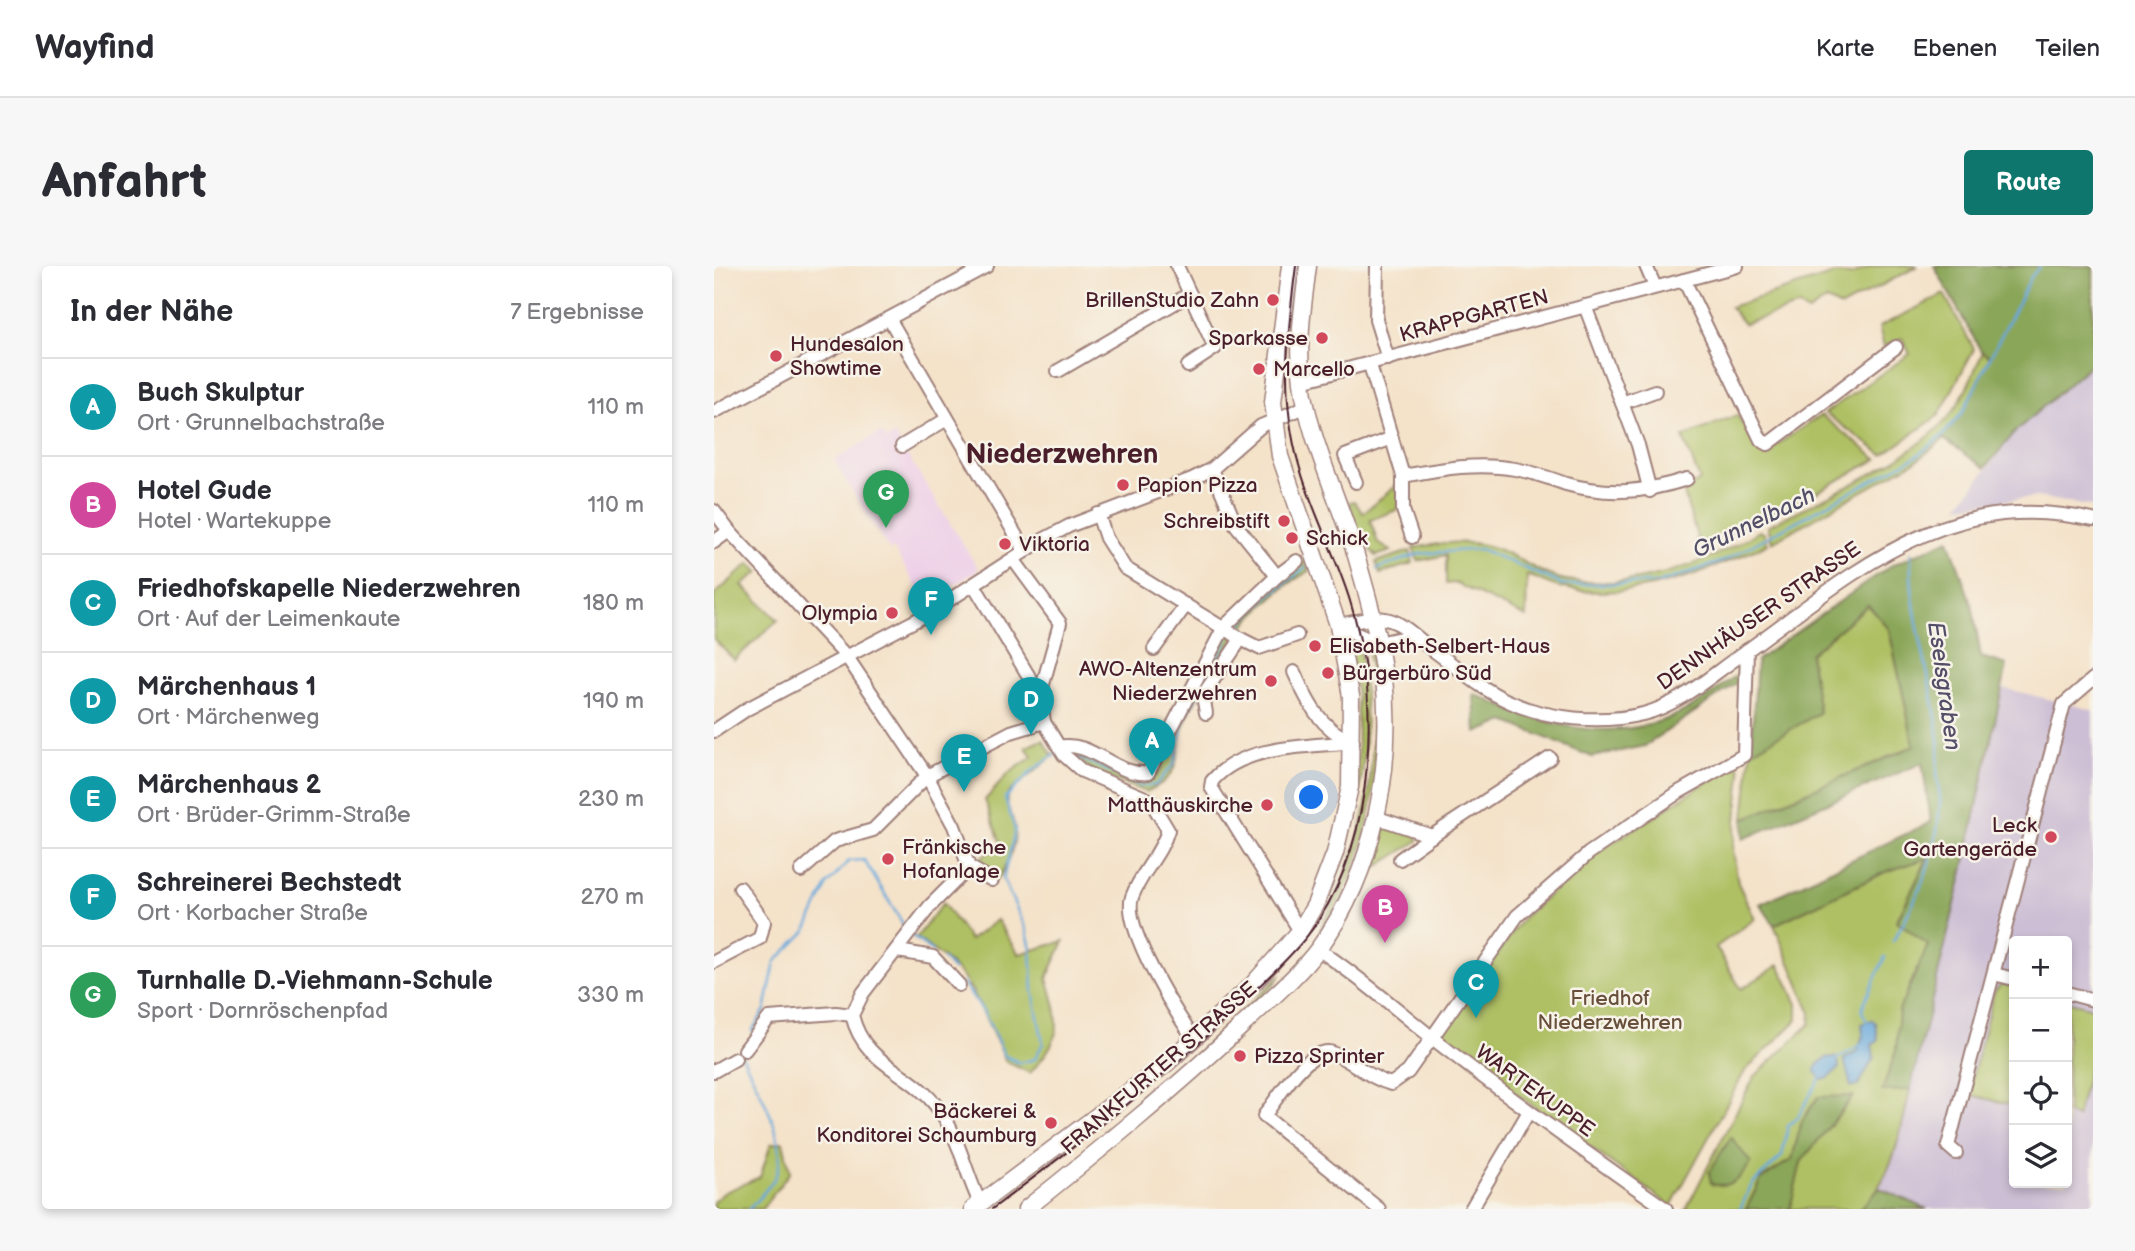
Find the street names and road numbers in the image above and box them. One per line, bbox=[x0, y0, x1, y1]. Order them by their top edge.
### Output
street label: KRAPPGARTEN bbox=[1397, 284, 1551, 348]
street label: DENNHÄUSER STRASSE bbox=[1653, 536, 1865, 696]
street label: FRANKFURTER STRASSE bbox=[1056, 976, 1262, 1160]
street label: WARTEKUPPE bbox=[1471, 1039, 1599, 1143]

